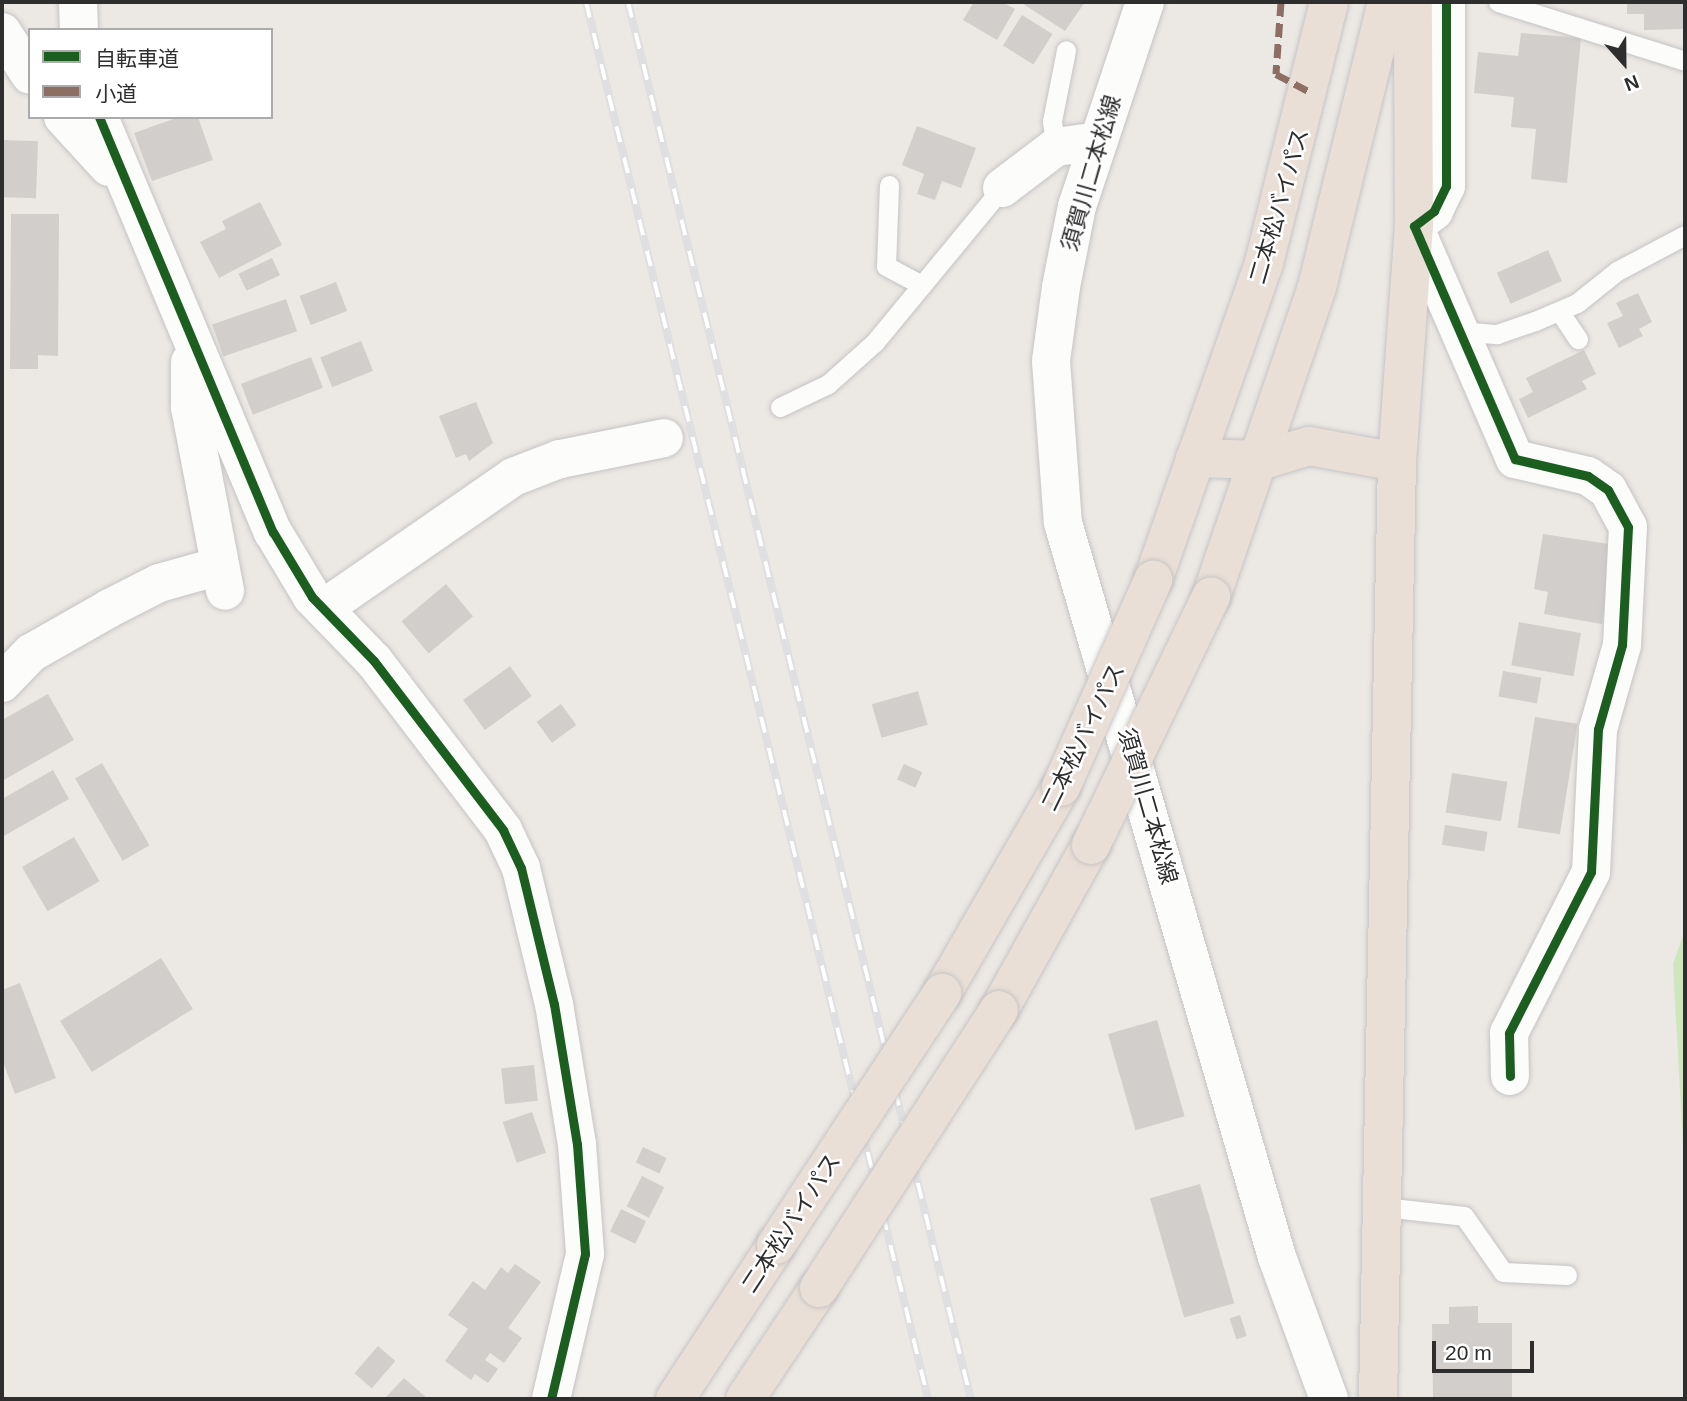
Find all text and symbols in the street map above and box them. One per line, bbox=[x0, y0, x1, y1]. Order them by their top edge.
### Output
legend bbox=[28, 28, 273, 119]
north arrow bbox=[1589, 28, 1659, 98]
text: 自転車道 bbox=[95, 47, 179, 70]
text: N bbox=[1622, 71, 1642, 95]
text: 小道 bbox=[95, 82, 137, 105]
street label: 須賀川二本松線 bbox=[1056, 92, 1126, 254]
street label: 二本松バイパス bbox=[1244, 125, 1314, 287]
street label: 二本松バイパス bbox=[1035, 659, 1131, 815]
street label: 須賀川二本松線 bbox=[1113, 725, 1183, 887]
street label: 二本松バイパス bbox=[736, 1148, 846, 1298]
scale bar bbox=[1435, 1328, 1536, 1372]
text: 20 m bbox=[1445, 1341, 1492, 1364]

